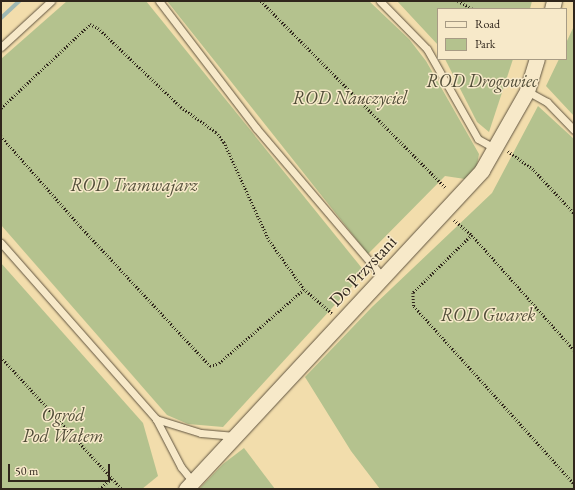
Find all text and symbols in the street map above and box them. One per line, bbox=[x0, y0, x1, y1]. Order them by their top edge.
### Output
legend bbox=[437, 8, 567, 60]
text: Road bbox=[475, 16, 500, 32]
text: Park bbox=[475, 36, 495, 52]
park label: ROD Drogowiec bbox=[426, 70, 538, 92]
park label: ROD Nauczyciel bbox=[293, 87, 407, 109]
park label: ROD Tramwajarz bbox=[70, 174, 198, 196]
street label: Do Przystani bbox=[325, 231, 401, 311]
park label: ROD Gwarek bbox=[441, 304, 535, 326]
park label: Ogród Pod Wałem bbox=[23, 405, 103, 448]
scale bar bbox=[10, 456, 112, 482]
text: 50 m bbox=[15, 463, 38, 479]

